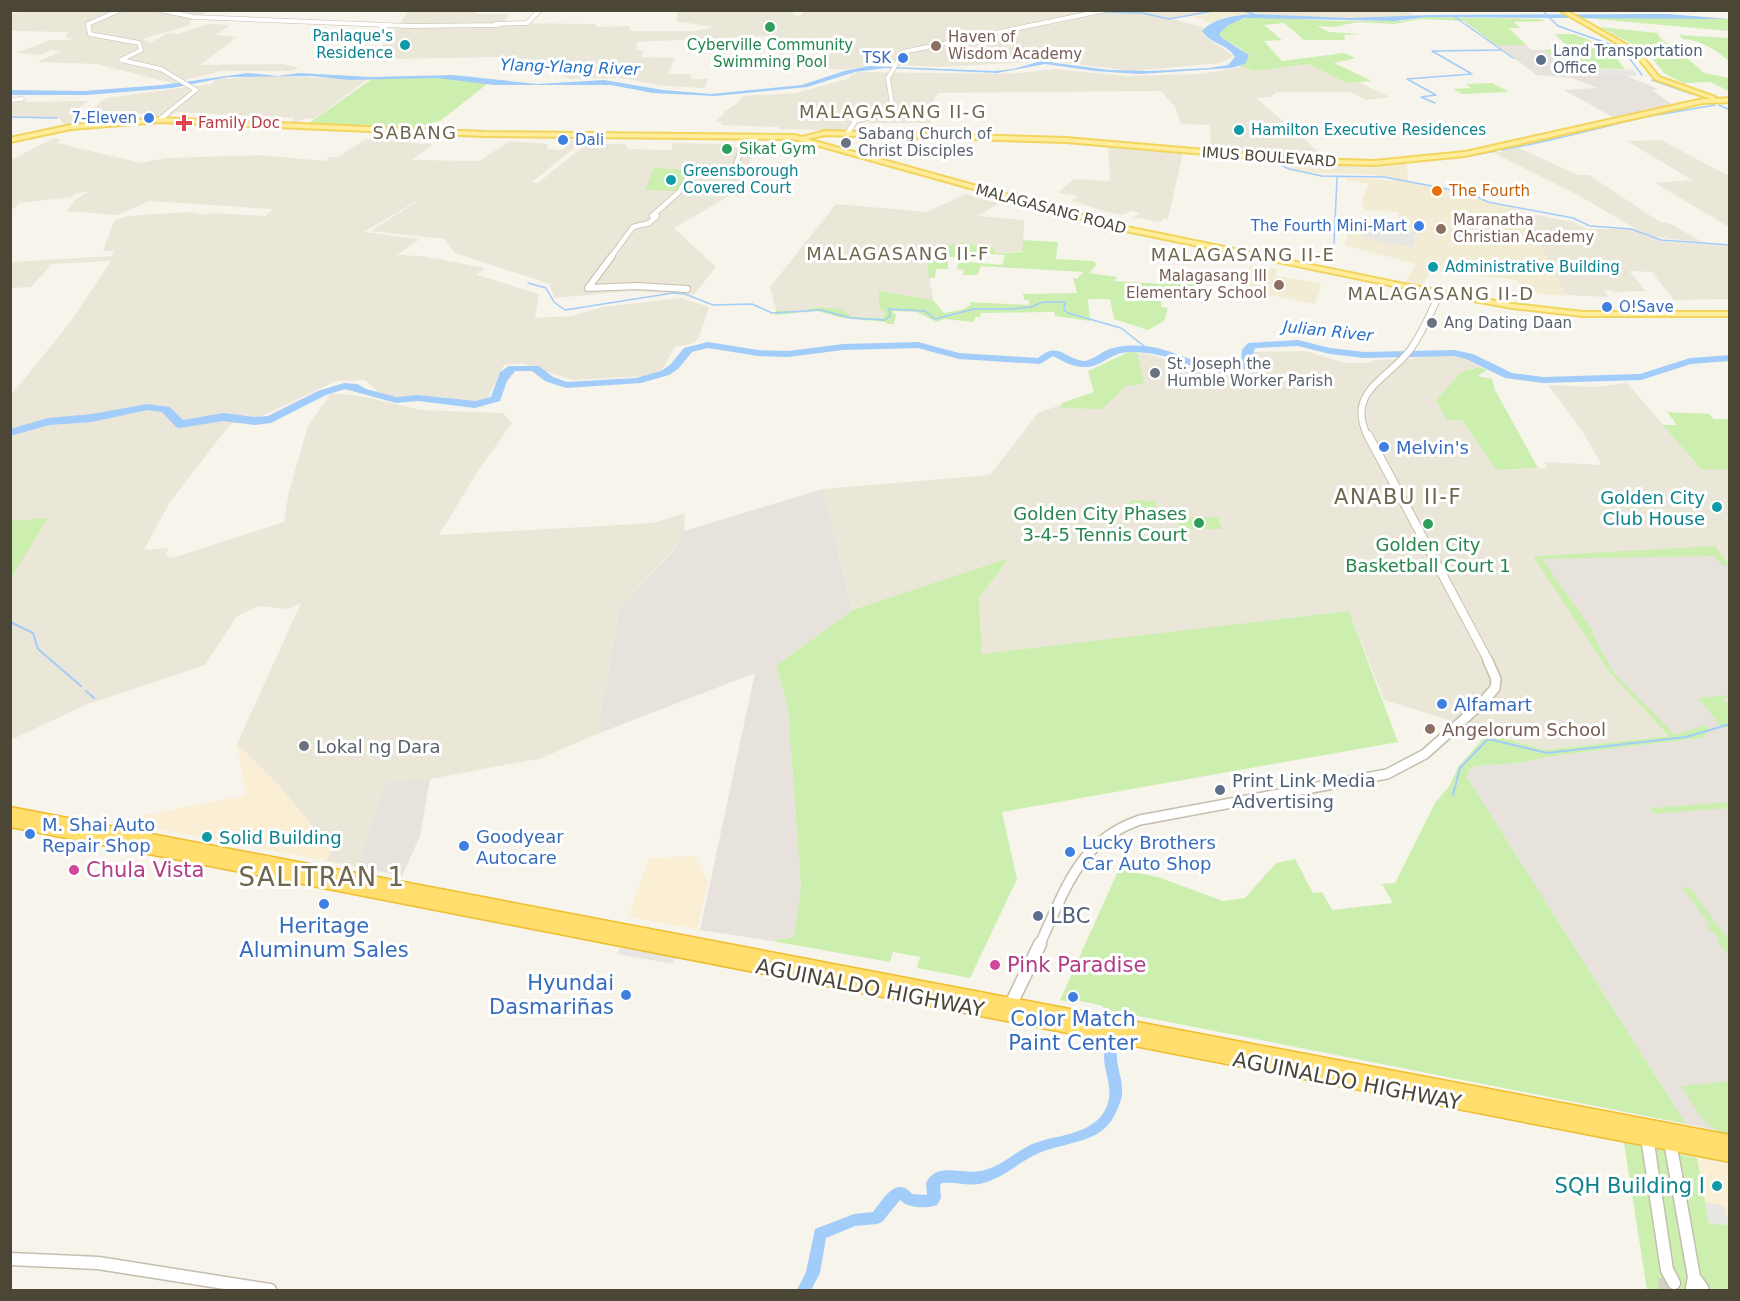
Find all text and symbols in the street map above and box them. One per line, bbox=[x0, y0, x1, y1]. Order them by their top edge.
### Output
marker: Cyberville Community Swimming Pool bbox=[763, 20, 777, 34]
place label: Panlaque's Residence bbox=[312, 27, 393, 62]
place label: Haven of Wisdom Academy bbox=[948, 28, 1082, 63]
place label: Cyberville Community Swimming Pool bbox=[687, 36, 853, 71]
marker: Panlaque's Residence bbox=[398, 38, 412, 52]
marker: Haven of Wisdom Academy bbox=[929, 39, 943, 53]
place label: Land Transportation Office bbox=[1553, 42, 1703, 77]
place label: TSK bbox=[861, 49, 892, 67]
marker: TSK bbox=[896, 51, 910, 65]
marker: Land Transportation Office bbox=[1534, 53, 1548, 67]
water label: Ylang-Ylang River bbox=[500, 55, 642, 79]
district label: MALAGASANG II-G bbox=[799, 101, 987, 122]
place label: 7-Eleven bbox=[72, 109, 137, 127]
marker: 7-Eleven bbox=[142, 111, 156, 125]
marker: Family Doc bbox=[175, 114, 193, 132]
place label: Family Doc bbox=[198, 114, 280, 132]
place label: Hamilton Executive Residences bbox=[1251, 121, 1486, 139]
district label: SABANG bbox=[372, 122, 458, 143]
marker: Hamilton Executive Residences bbox=[1232, 123, 1246, 137]
place label: Sabang Church of Christ Disciples bbox=[858, 125, 992, 160]
place label: Dali bbox=[575, 131, 604, 149]
marker: Dali bbox=[556, 133, 570, 147]
marker: Sabang Church of Christ Disciples bbox=[839, 136, 853, 150]
place label: Sikat Gym bbox=[739, 140, 816, 158]
marker: Sikat Gym bbox=[720, 142, 734, 156]
street label: IMUS BOULEVARD bbox=[1201, 143, 1337, 171]
place label: Greensborough Covered Court bbox=[683, 162, 799, 197]
marker: Greensborough Covered Court bbox=[664, 173, 678, 187]
street label: MALAGASANG ROAD bbox=[974, 180, 1128, 238]
place label: The Fourth bbox=[1448, 182, 1530, 200]
marker: The Fourth bbox=[1430, 184, 1444, 198]
place label: Maranatha Christian Academy bbox=[1453, 211, 1594, 246]
place label: The Fourth Mini-Mart bbox=[1250, 217, 1407, 235]
marker: The Fourth Mini-Mart bbox=[1412, 219, 1426, 233]
marker: Maranatha Christian Academy bbox=[1434, 222, 1448, 236]
district label: MALAGASANG II-F bbox=[806, 243, 990, 264]
district label: MALAGASANG II-E bbox=[1151, 244, 1335, 265]
place label: Administrative Building bbox=[1445, 258, 1620, 276]
marker: Administrative Building bbox=[1426, 260, 1440, 274]
place label: Malagasang III Elementary School bbox=[1126, 267, 1267, 302]
marker: Malagasang III Elementary School bbox=[1272, 278, 1286, 292]
district label: MALAGASANG II-D bbox=[1347, 283, 1535, 304]
place label: O!Save bbox=[1619, 298, 1674, 316]
marker: O!Save bbox=[1600, 300, 1614, 314]
place label: Ang Dating Daan bbox=[1444, 314, 1572, 332]
marker: Ang Dating Daan bbox=[1425, 316, 1439, 330]
water label: Julian River bbox=[1279, 317, 1375, 345]
place label: St. Joseph the Humble Worker Parish bbox=[1167, 355, 1333, 390]
marker: St. Joseph the Humble Worker Parish bbox=[1148, 366, 1162, 380]
place label: Melvin's bbox=[1396, 437, 1469, 458]
marker: Melvin's bbox=[1377, 440, 1391, 454]
district label: ANABU II-F bbox=[1334, 485, 1462, 509]
place label: Golden City Club House bbox=[1600, 487, 1705, 529]
marker: Golden City Club House bbox=[1710, 500, 1724, 514]
place label: Golden City Phases 3-4-5 Tennis Court bbox=[1013, 503, 1187, 545]
marker: Golden City Phases 3-4-5 Tennis Court bbox=[1192, 516, 1206, 530]
marker: Golden City Basketball Court 1 bbox=[1421, 517, 1435, 531]
place label: Golden City Basketball Court 1 bbox=[1345, 534, 1511, 576]
place label: Alfamart bbox=[1454, 694, 1532, 715]
marker: Alfamart bbox=[1435, 697, 1449, 711]
place label: Angelorum School bbox=[1442, 719, 1606, 740]
marker: Angelorum School bbox=[1423, 722, 1437, 736]
place label: Lokal ng Dara bbox=[316, 736, 440, 757]
marker: Lokal ng Dara bbox=[297, 739, 311, 753]
place label: Print Link Media Advertising bbox=[1232, 770, 1376, 812]
marker: Print Link Media Advertising bbox=[1213, 783, 1227, 797]
place label: M. Shai Auto Repair Shop bbox=[42, 814, 155, 856]
place label: Goodyear Autocare bbox=[476, 826, 564, 868]
marker: M. Shai Auto Repair Shop bbox=[23, 827, 37, 841]
place label: Solid Building bbox=[219, 827, 342, 848]
marker: Solid Building bbox=[200, 830, 214, 844]
place label: Lucky Brothers Car Auto Shop bbox=[1082, 832, 1216, 874]
marker: Goodyear Autocare bbox=[457, 839, 471, 853]
marker: Lucky Brothers Car Auto Shop bbox=[1063, 845, 1077, 859]
place label: Chula Vista bbox=[86, 858, 204, 882]
district label: SALITRAN 1 bbox=[239, 862, 405, 892]
marker: Chula Vista bbox=[67, 863, 81, 877]
marker: Heritage Aluminum Sales bbox=[317, 897, 331, 911]
place label: LBC bbox=[1050, 904, 1090, 928]
marker: LBC bbox=[1031, 909, 1045, 923]
place label: Heritage Aluminum Sales bbox=[239, 914, 409, 962]
place label: Pink Paradise bbox=[1007, 953, 1146, 977]
street label: AGUINALDO HIGHWAY bbox=[754, 954, 986, 1022]
marker: Pink Paradise bbox=[988, 958, 1002, 972]
place label: Hyundai Dasmariñas bbox=[489, 971, 614, 1019]
marker: Hyundai Dasmariñas bbox=[619, 988, 633, 1002]
marker: Color Match Paint Center bbox=[1066, 990, 1080, 1004]
place label: Color Match Paint Center bbox=[1008, 1007, 1138, 1055]
street label: AGUINALDO HIGHWAY bbox=[1231, 1047, 1463, 1115]
place label: SQH Building I bbox=[1555, 1174, 1705, 1198]
marker: SQH Building I bbox=[1710, 1179, 1724, 1193]

